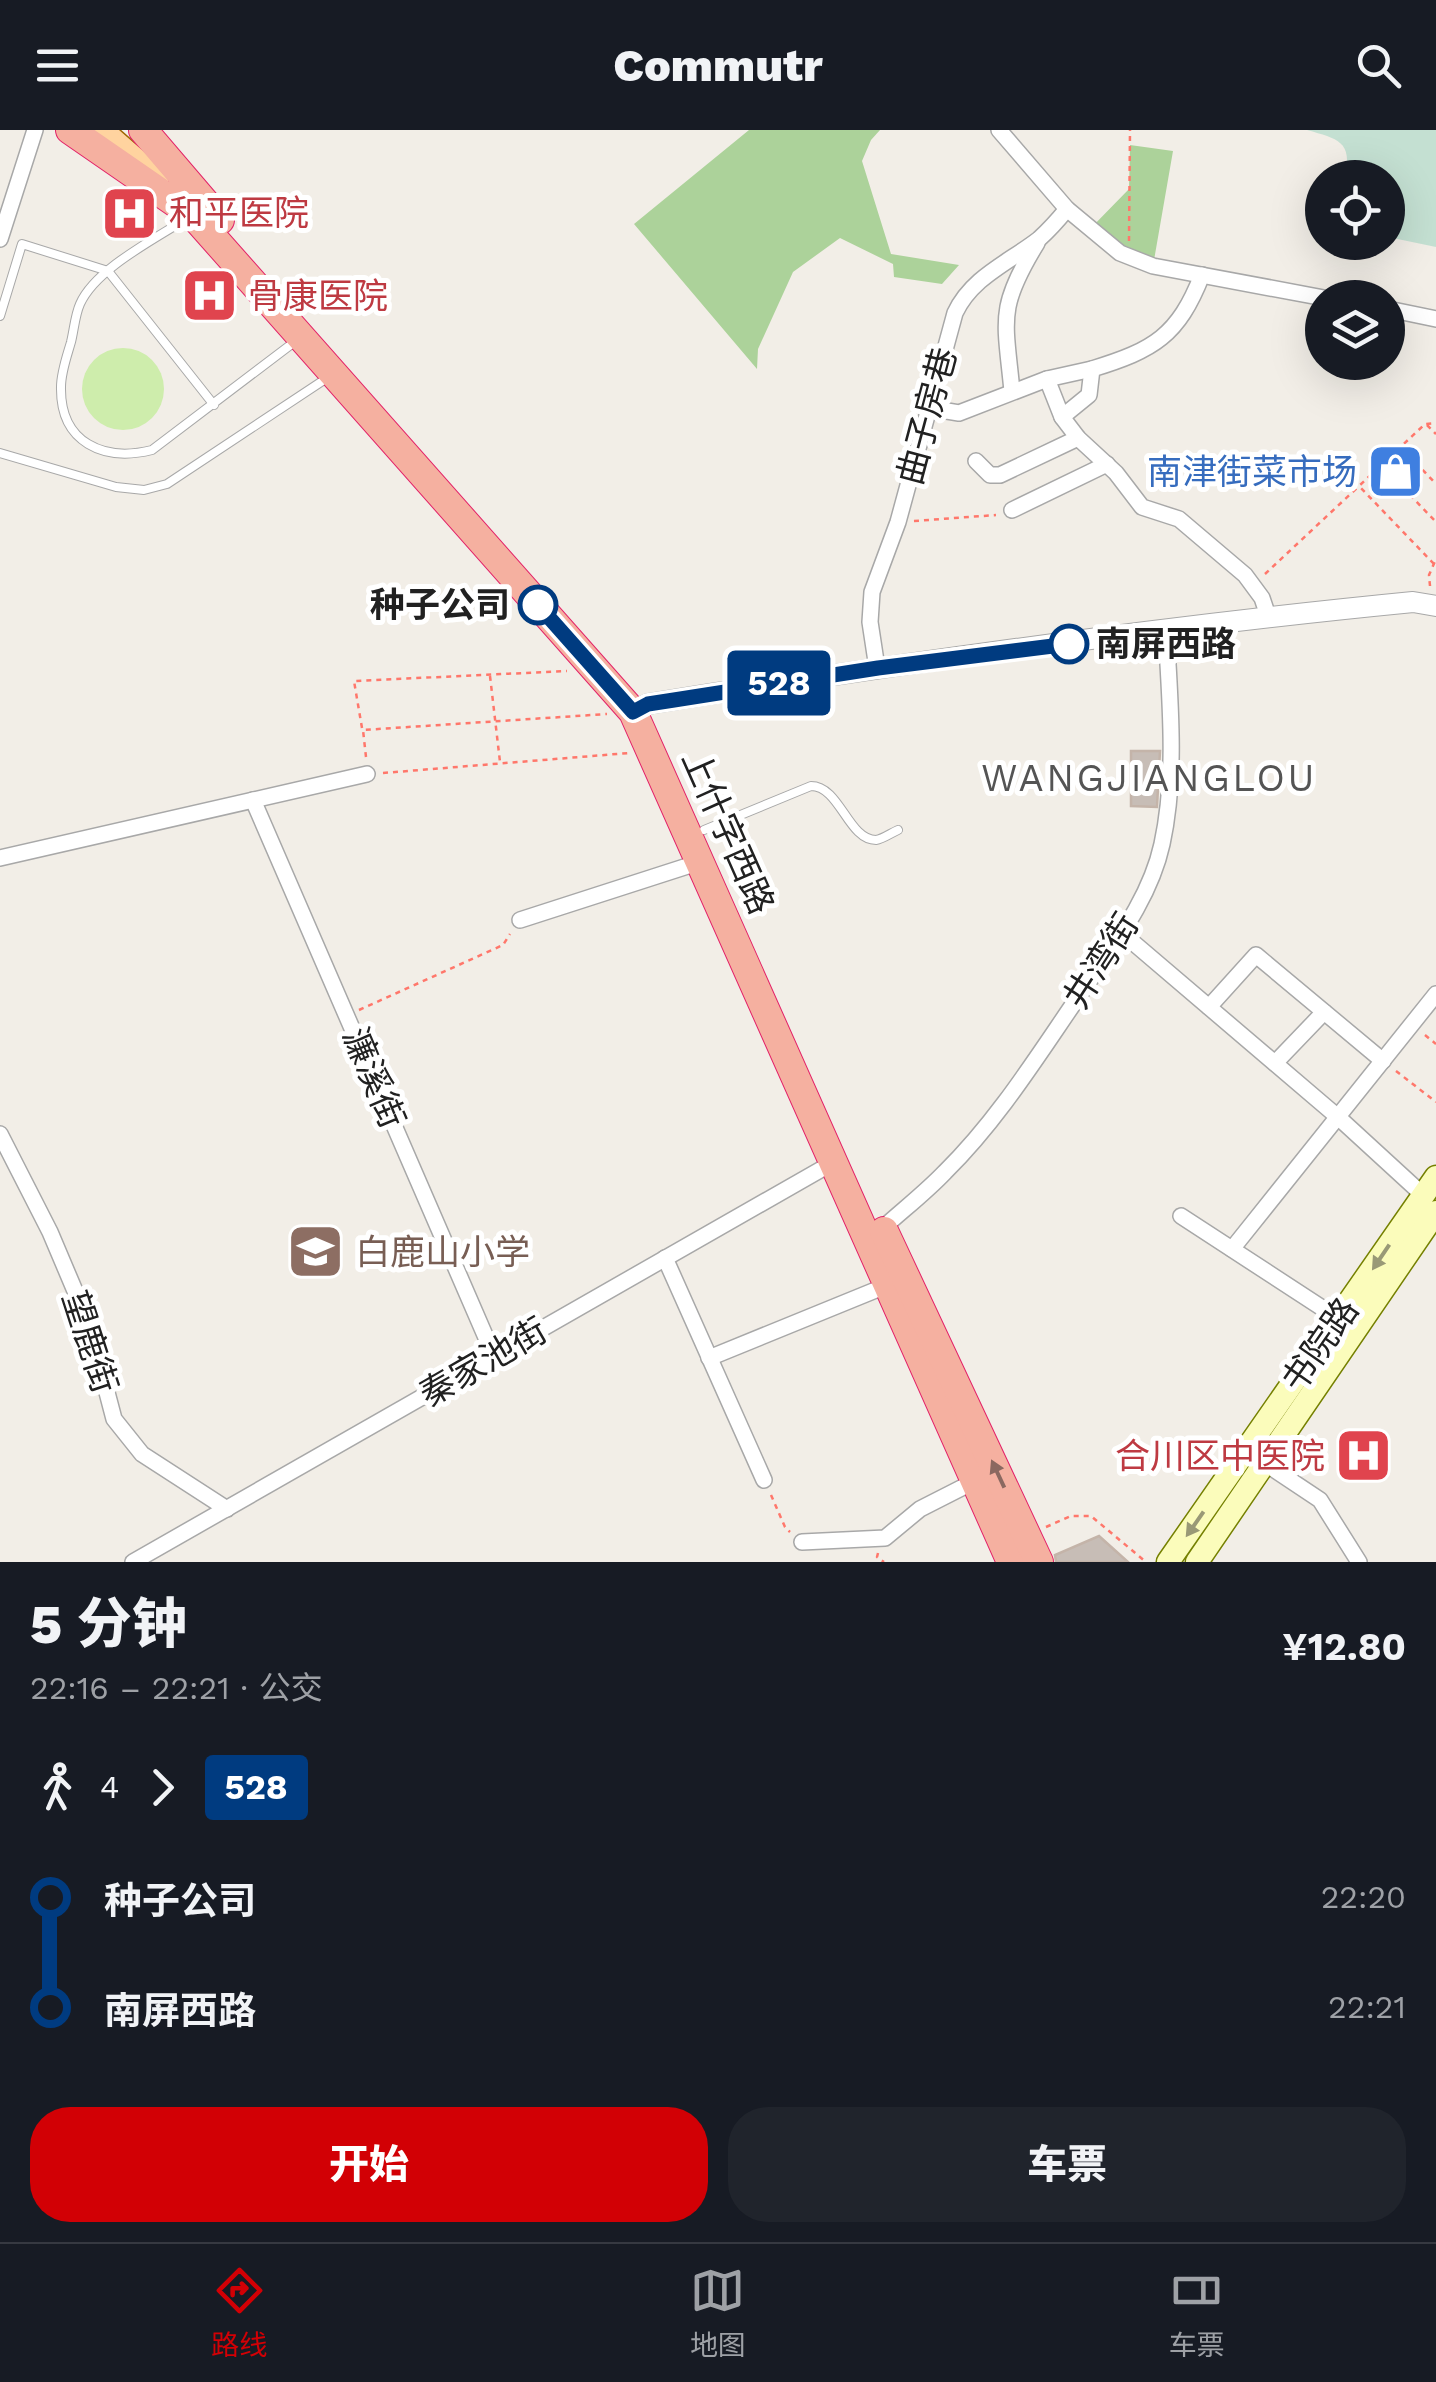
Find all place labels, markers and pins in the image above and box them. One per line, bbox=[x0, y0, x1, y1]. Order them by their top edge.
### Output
hospital icon: 和平医院 bbox=[100, 183, 160, 243]
place label: 和平医院 bbox=[169, 192, 309, 234]
hospital icon: 骨康医院 bbox=[179, 266, 239, 326]
place label: 骨康医院 bbox=[248, 275, 388, 317]
shop icon: 南津街菜市场 bbox=[1366, 442, 1426, 502]
place label: 南津街菜市场 bbox=[1147, 451, 1357, 493]
place label: 种子公司 bbox=[370, 584, 510, 626]
marker: 种子公司 bbox=[519, 586, 557, 624]
place label: 南屏西路 bbox=[1096, 623, 1236, 665]
marker: 南屏西路 bbox=[1050, 625, 1088, 663]
school or university icon: 白鹿山小学 bbox=[286, 1222, 346, 1282]
place label: 白鹿山小学 bbox=[355, 1231, 530, 1273]
hospital icon: 合川区中医院 bbox=[1334, 1426, 1394, 1486]
place label: 合川区中医院 bbox=[1115, 1435, 1325, 1477]

